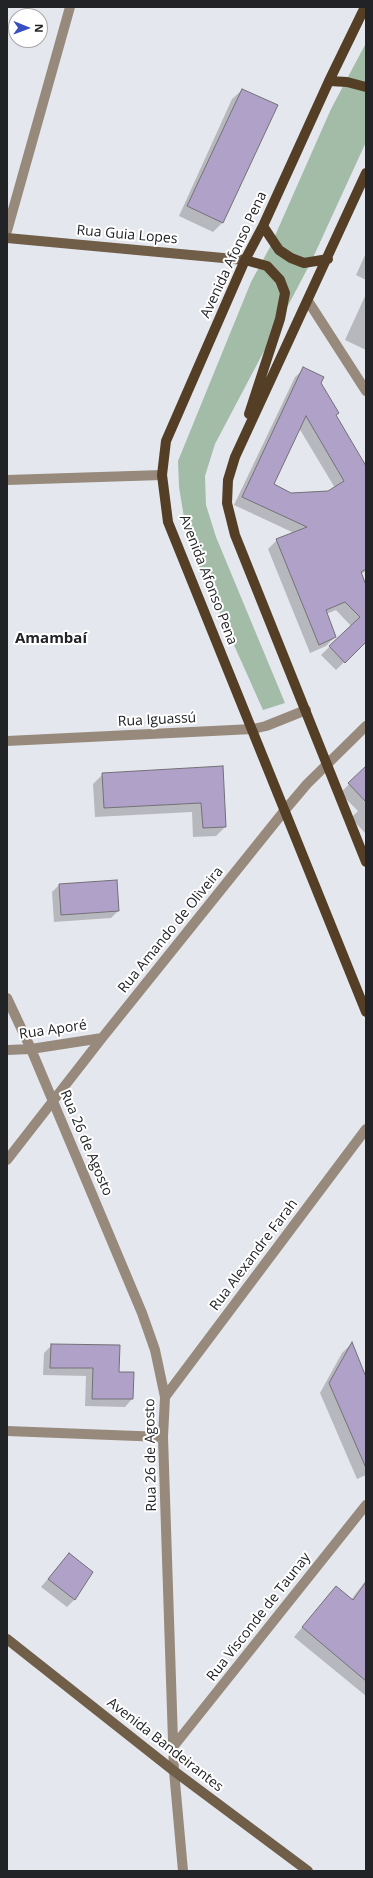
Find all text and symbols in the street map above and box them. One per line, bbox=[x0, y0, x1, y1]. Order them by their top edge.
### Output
north arrow bbox=[8, 8, 48, 48]
text: N bbox=[32, 24, 47, 33]
street label: Avenida Afonso Pena bbox=[197, 189, 271, 321]
street label: Rua Guia Lopes bbox=[76, 222, 178, 248]
street label: Avenida Afonso Pena bbox=[175, 513, 241, 647]
district label: Amambaí bbox=[15, 630, 87, 648]
street label: Rua Iguassú bbox=[117, 710, 197, 730]
street label: Rua Amando de Oliveira bbox=[115, 864, 227, 996]
street label: Rua Aporé bbox=[18, 1017, 88, 1043]
street label: Rua 26 de Agosto bbox=[56, 1088, 116, 1198]
street label: Rua Alexandre Farah bbox=[207, 1196, 301, 1314]
street label: Rua 26 de Agosto bbox=[142, 1398, 160, 1512]
street label: Rua Visconde de Taunay bbox=[204, 1549, 314, 1685]
street label: Avenida Bandeirantes bbox=[104, 1694, 226, 1796]

